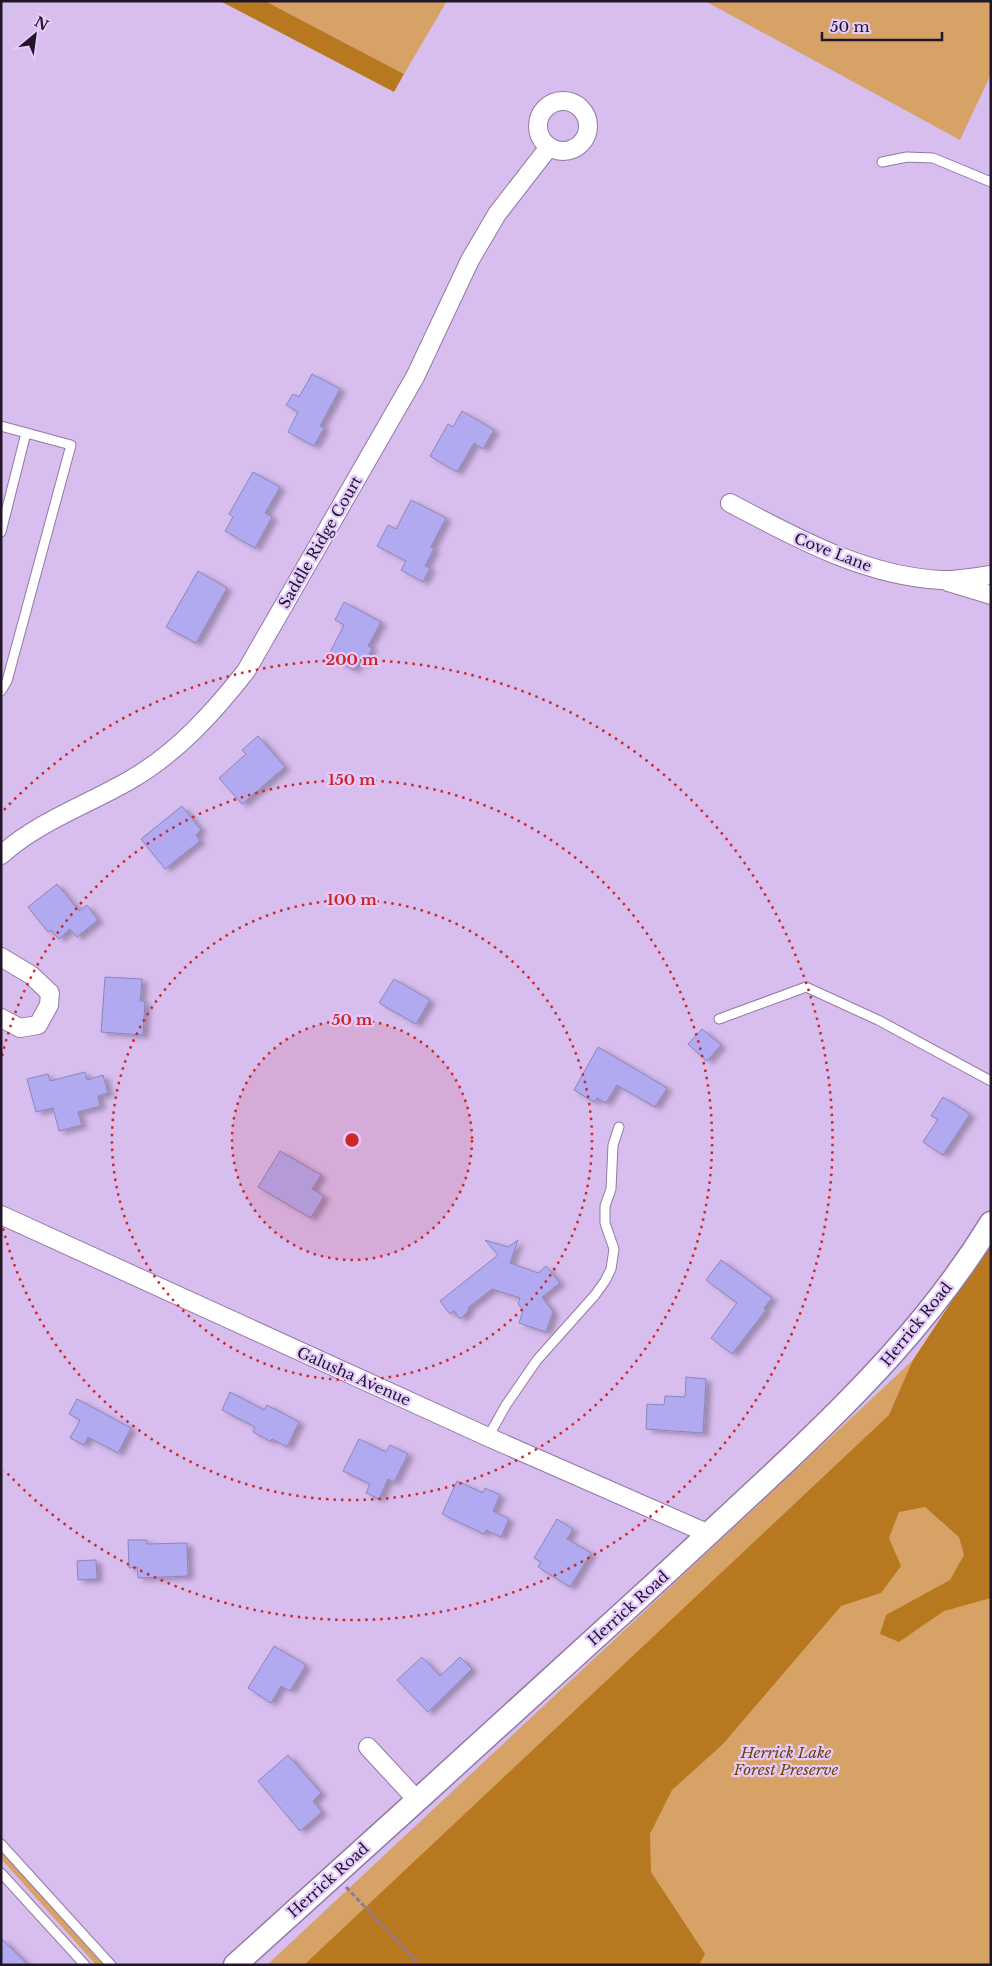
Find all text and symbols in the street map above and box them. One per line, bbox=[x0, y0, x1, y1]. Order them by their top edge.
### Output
north arrow bbox=[10, 10, 60, 60]
scale bar bbox=[822, 10, 942, 42]
text: N bbox=[31, 13, 51, 35]
text: 50 m bbox=[830, 17, 870, 36]
street label: Saddle Ridge Court bbox=[274, 472, 366, 612]
street label: Cove Lane bbox=[792, 529, 874, 575]
text: 200 m bbox=[326, 650, 379, 669]
text: 150 m bbox=[328, 770, 376, 789]
text: 100 m bbox=[327, 890, 377, 909]
text: 50 m bbox=[332, 1010, 373, 1029]
centre of rings bbox=[343, 1131, 361, 1149]
street label: Herrick Road bbox=[876, 1278, 956, 1370]
street label: Galusha Avenue bbox=[294, 1342, 414, 1410]
street label: Herrick Road bbox=[583, 1567, 673, 1649]
park label: Herrick Lake Forest Preserve bbox=[733, 1743, 838, 1779]
street label: Herrick Road bbox=[283, 1839, 373, 1921]

